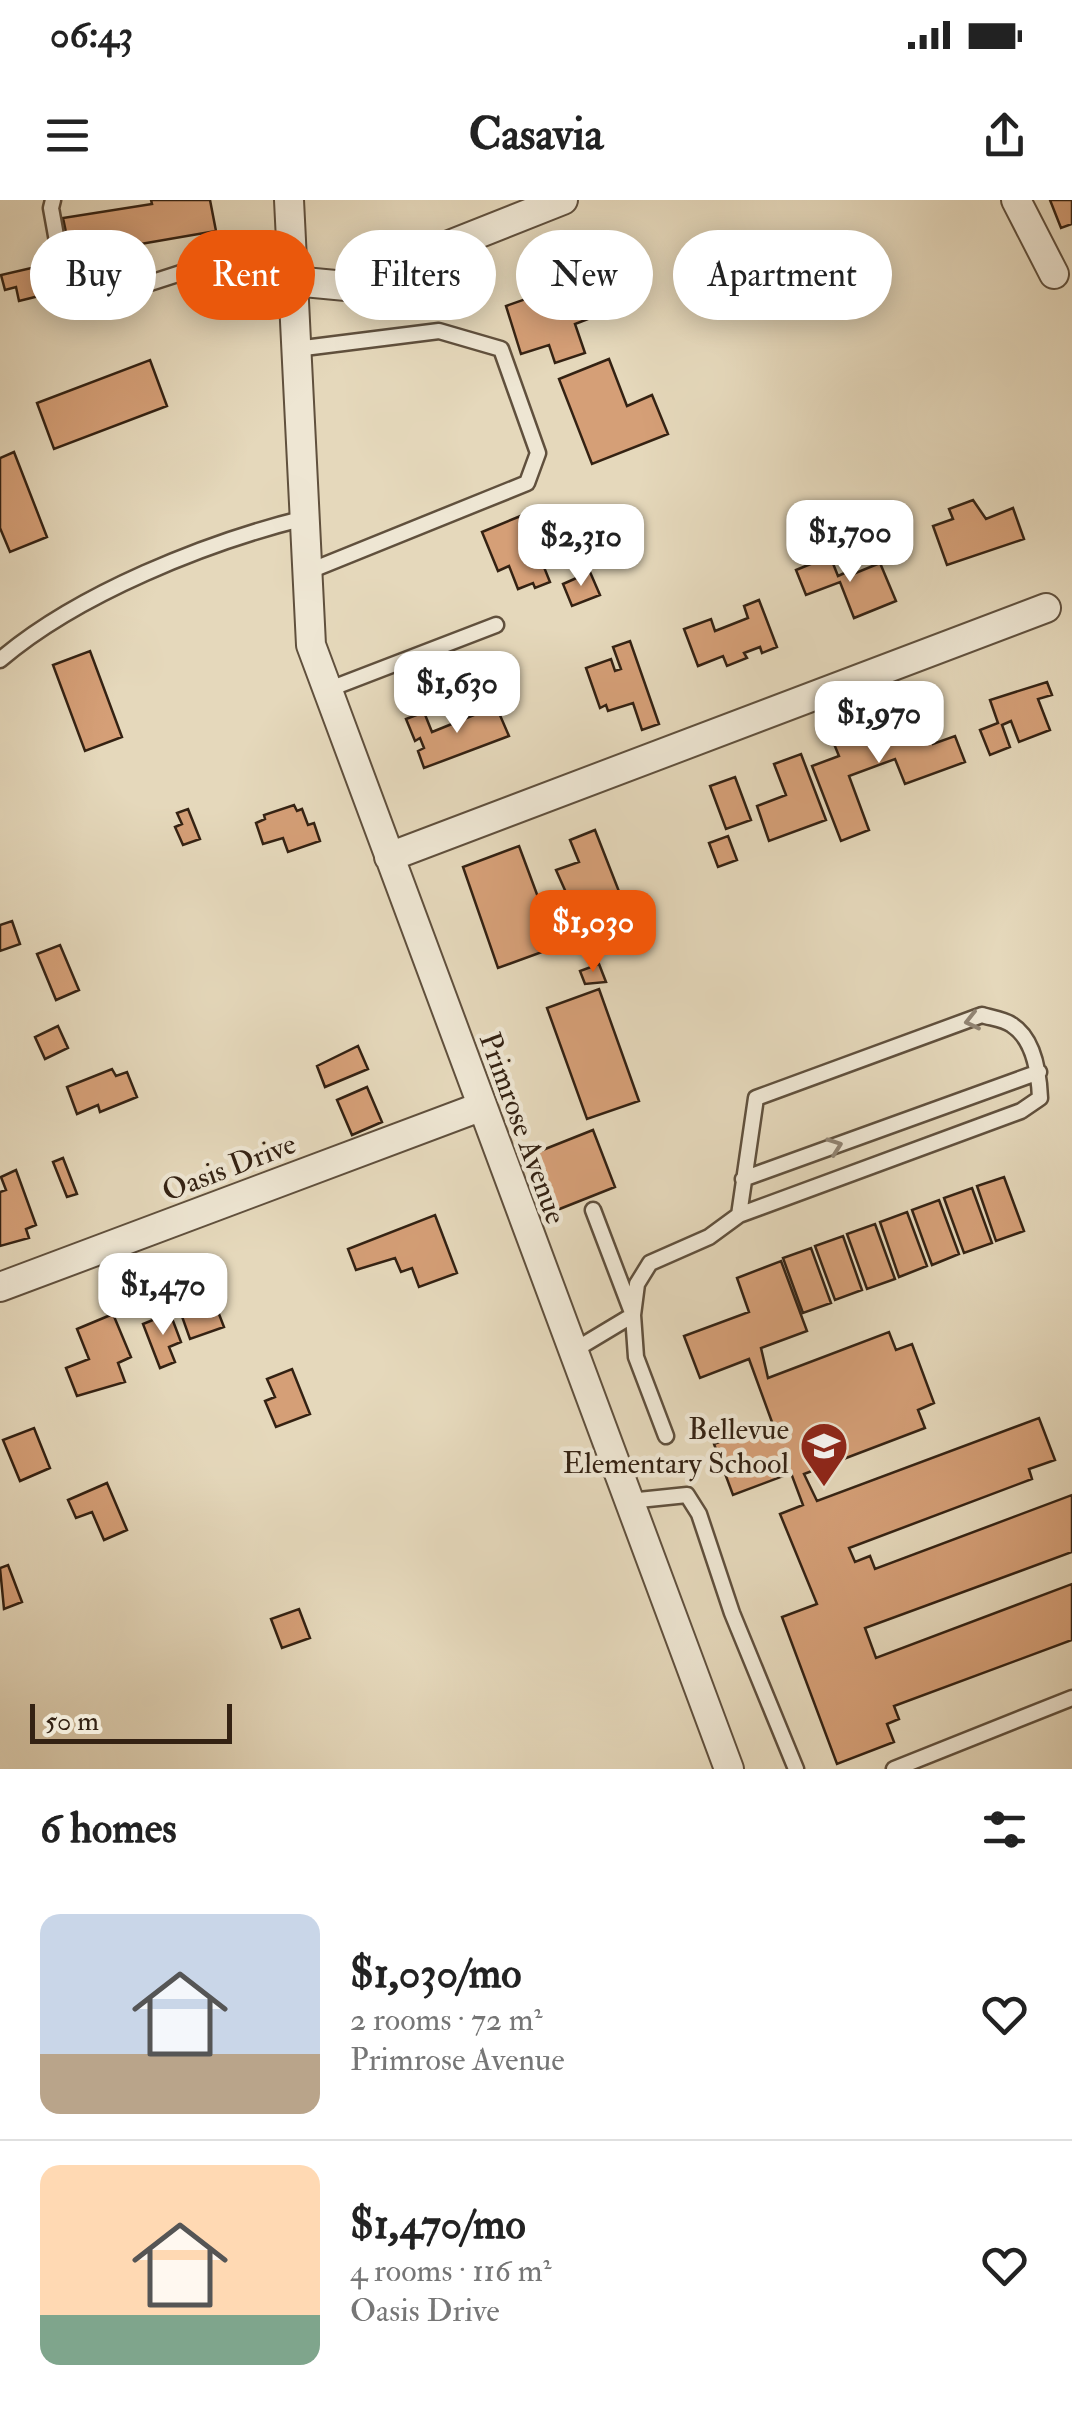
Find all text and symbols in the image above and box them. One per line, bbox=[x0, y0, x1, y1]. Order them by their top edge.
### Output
text: 06:43 bbox=[50, 11, 133, 59]
text: Casavia bbox=[469, 107, 603, 163]
icon: menu bbox=[40, 108, 95, 163]
icon: share bbox=[977, 108, 1032, 163]
chip: Buy bbox=[30, 230, 156, 320]
chip: Rent bbox=[176, 230, 315, 320]
chip: Filters bbox=[335, 230, 496, 320]
chip: New bbox=[516, 230, 653, 320]
chip: Apartment bbox=[673, 230, 892, 320]
pin: $1,700 bbox=[769, 500, 931, 585]
pin: $2,310 bbox=[500, 504, 662, 589]
text: $1,700 bbox=[808, 512, 892, 552]
text: $2,310 bbox=[540, 516, 622, 556]
pin: $1,630 bbox=[376, 651, 538, 736]
text: $1,630 bbox=[416, 663, 498, 703]
pin: $1,970 bbox=[798, 681, 960, 766]
text: $1,970 bbox=[837, 693, 921, 733]
pin: $1,030 bbox=[512, 890, 674, 975]
text: $1,030 bbox=[552, 902, 634, 942]
one-way arrow bbox=[964, 1009, 981, 1030]
street label: Primrose Avenue bbox=[471, 1027, 574, 1229]
street label: Oasis Drive bbox=[157, 1125, 301, 1210]
one-way arrow bbox=[825, 1137, 842, 1158]
pin: $1,470 bbox=[82, 1253, 244, 1338]
text: $1,470 bbox=[120, 1265, 206, 1305]
place label: Bellevue Elementary School bbox=[563, 1411, 789, 1482]
school or university icon: Bellevue Elementary School bbox=[798, 1420, 850, 1488]
scale bar bbox=[30, 1699, 232, 1744]
text: 50 m bbox=[45, 1704, 99, 1739]
icon: filters bbox=[977, 1802, 1032, 1857]
text: 6 homes bbox=[40, 1803, 177, 1855]
text: $1,030/mo bbox=[350, 1948, 522, 2000]
icon: home bbox=[120, 1954, 240, 2074]
icon: heart bbox=[977, 1987, 1032, 2042]
text: 2 rooms · 72 m² bbox=[350, 2000, 543, 2040]
text: Primrose Avenue bbox=[350, 2040, 565, 2080]
text: $1,470/mo bbox=[350, 2199, 526, 2251]
icon: home bbox=[120, 2205, 240, 2325]
icon: heart bbox=[977, 2238, 1032, 2293]
text: 4 rooms · 116 m² bbox=[350, 2251, 552, 2291]
text: Oasis Drive bbox=[350, 2291, 500, 2331]

